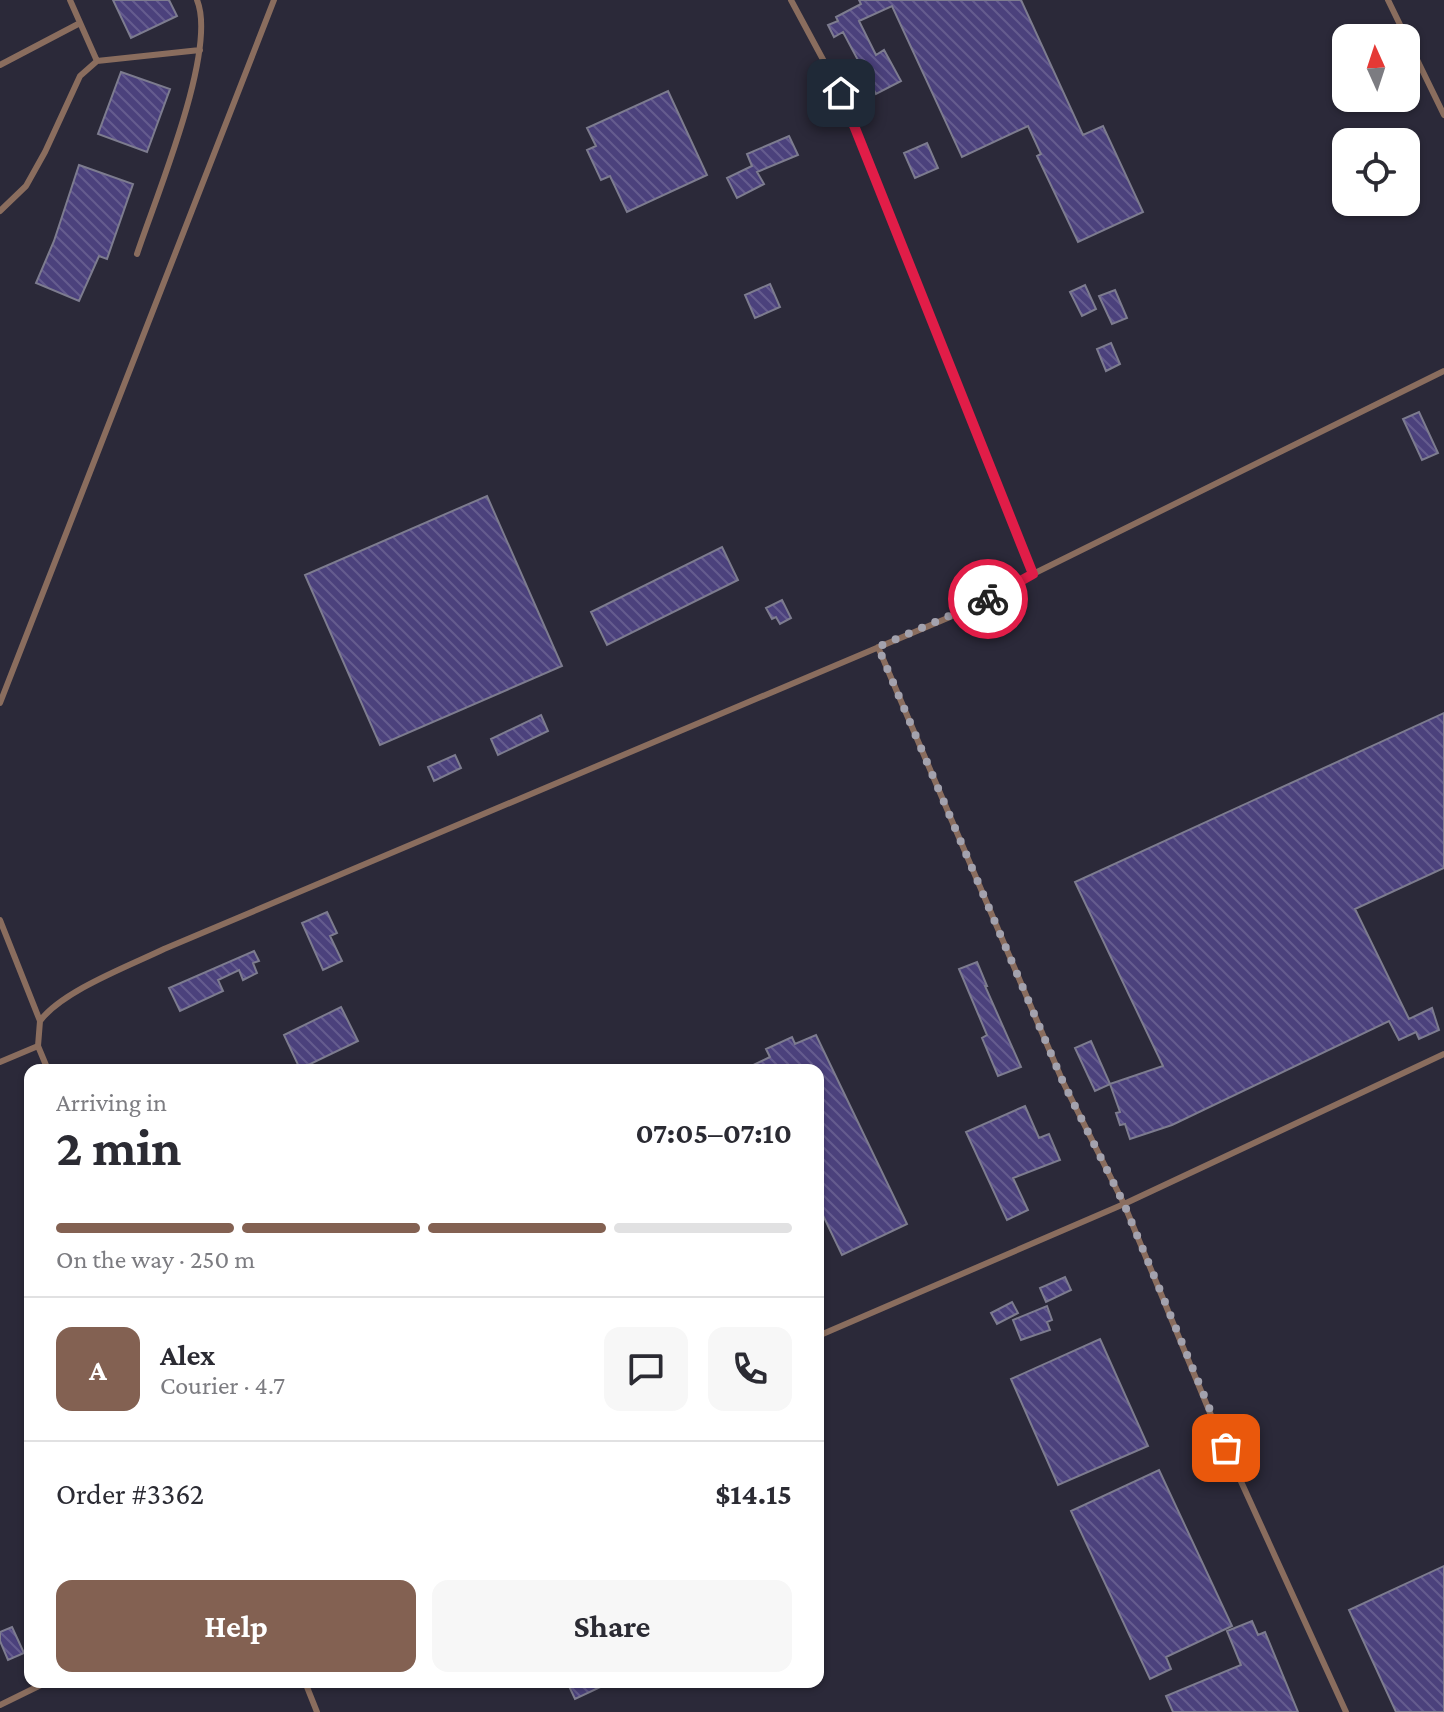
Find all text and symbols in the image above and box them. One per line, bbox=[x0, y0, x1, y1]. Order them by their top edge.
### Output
north arrow bbox=[1332, 24, 1420, 112]
map controls bbox=[1332, 24, 1420, 216]
pin bbox=[807, 59, 875, 127]
icon: home bbox=[819, 71, 863, 115]
button: locate bbox=[1332, 128, 1420, 216]
courier bbox=[948, 559, 1028, 639]
icon: bike bbox=[966, 577, 1010, 621]
text: Arriving in bbox=[56, 1088, 167, 1117]
text: 07:05–07:10 bbox=[635, 1116, 792, 1149]
text: 2 min bbox=[56, 1118, 181, 1176]
text: On the way · 250 m bbox=[56, 1245, 255, 1274]
button: chat bbox=[604, 1327, 688, 1411]
button: phone bbox=[708, 1327, 792, 1411]
text: Alex bbox=[160, 1338, 215, 1371]
text: A bbox=[89, 1353, 107, 1386]
text: Courier · 4.7 bbox=[160, 1371, 285, 1400]
pin bbox=[1192, 1414, 1260, 1482]
icon: bag bbox=[1204, 1426, 1248, 1470]
text: Order #3362 bbox=[56, 1477, 204, 1510]
text: $14.15 bbox=[715, 1477, 792, 1510]
button: Help bbox=[56, 1580, 416, 1672]
button: Share bbox=[432, 1580, 792, 1672]

